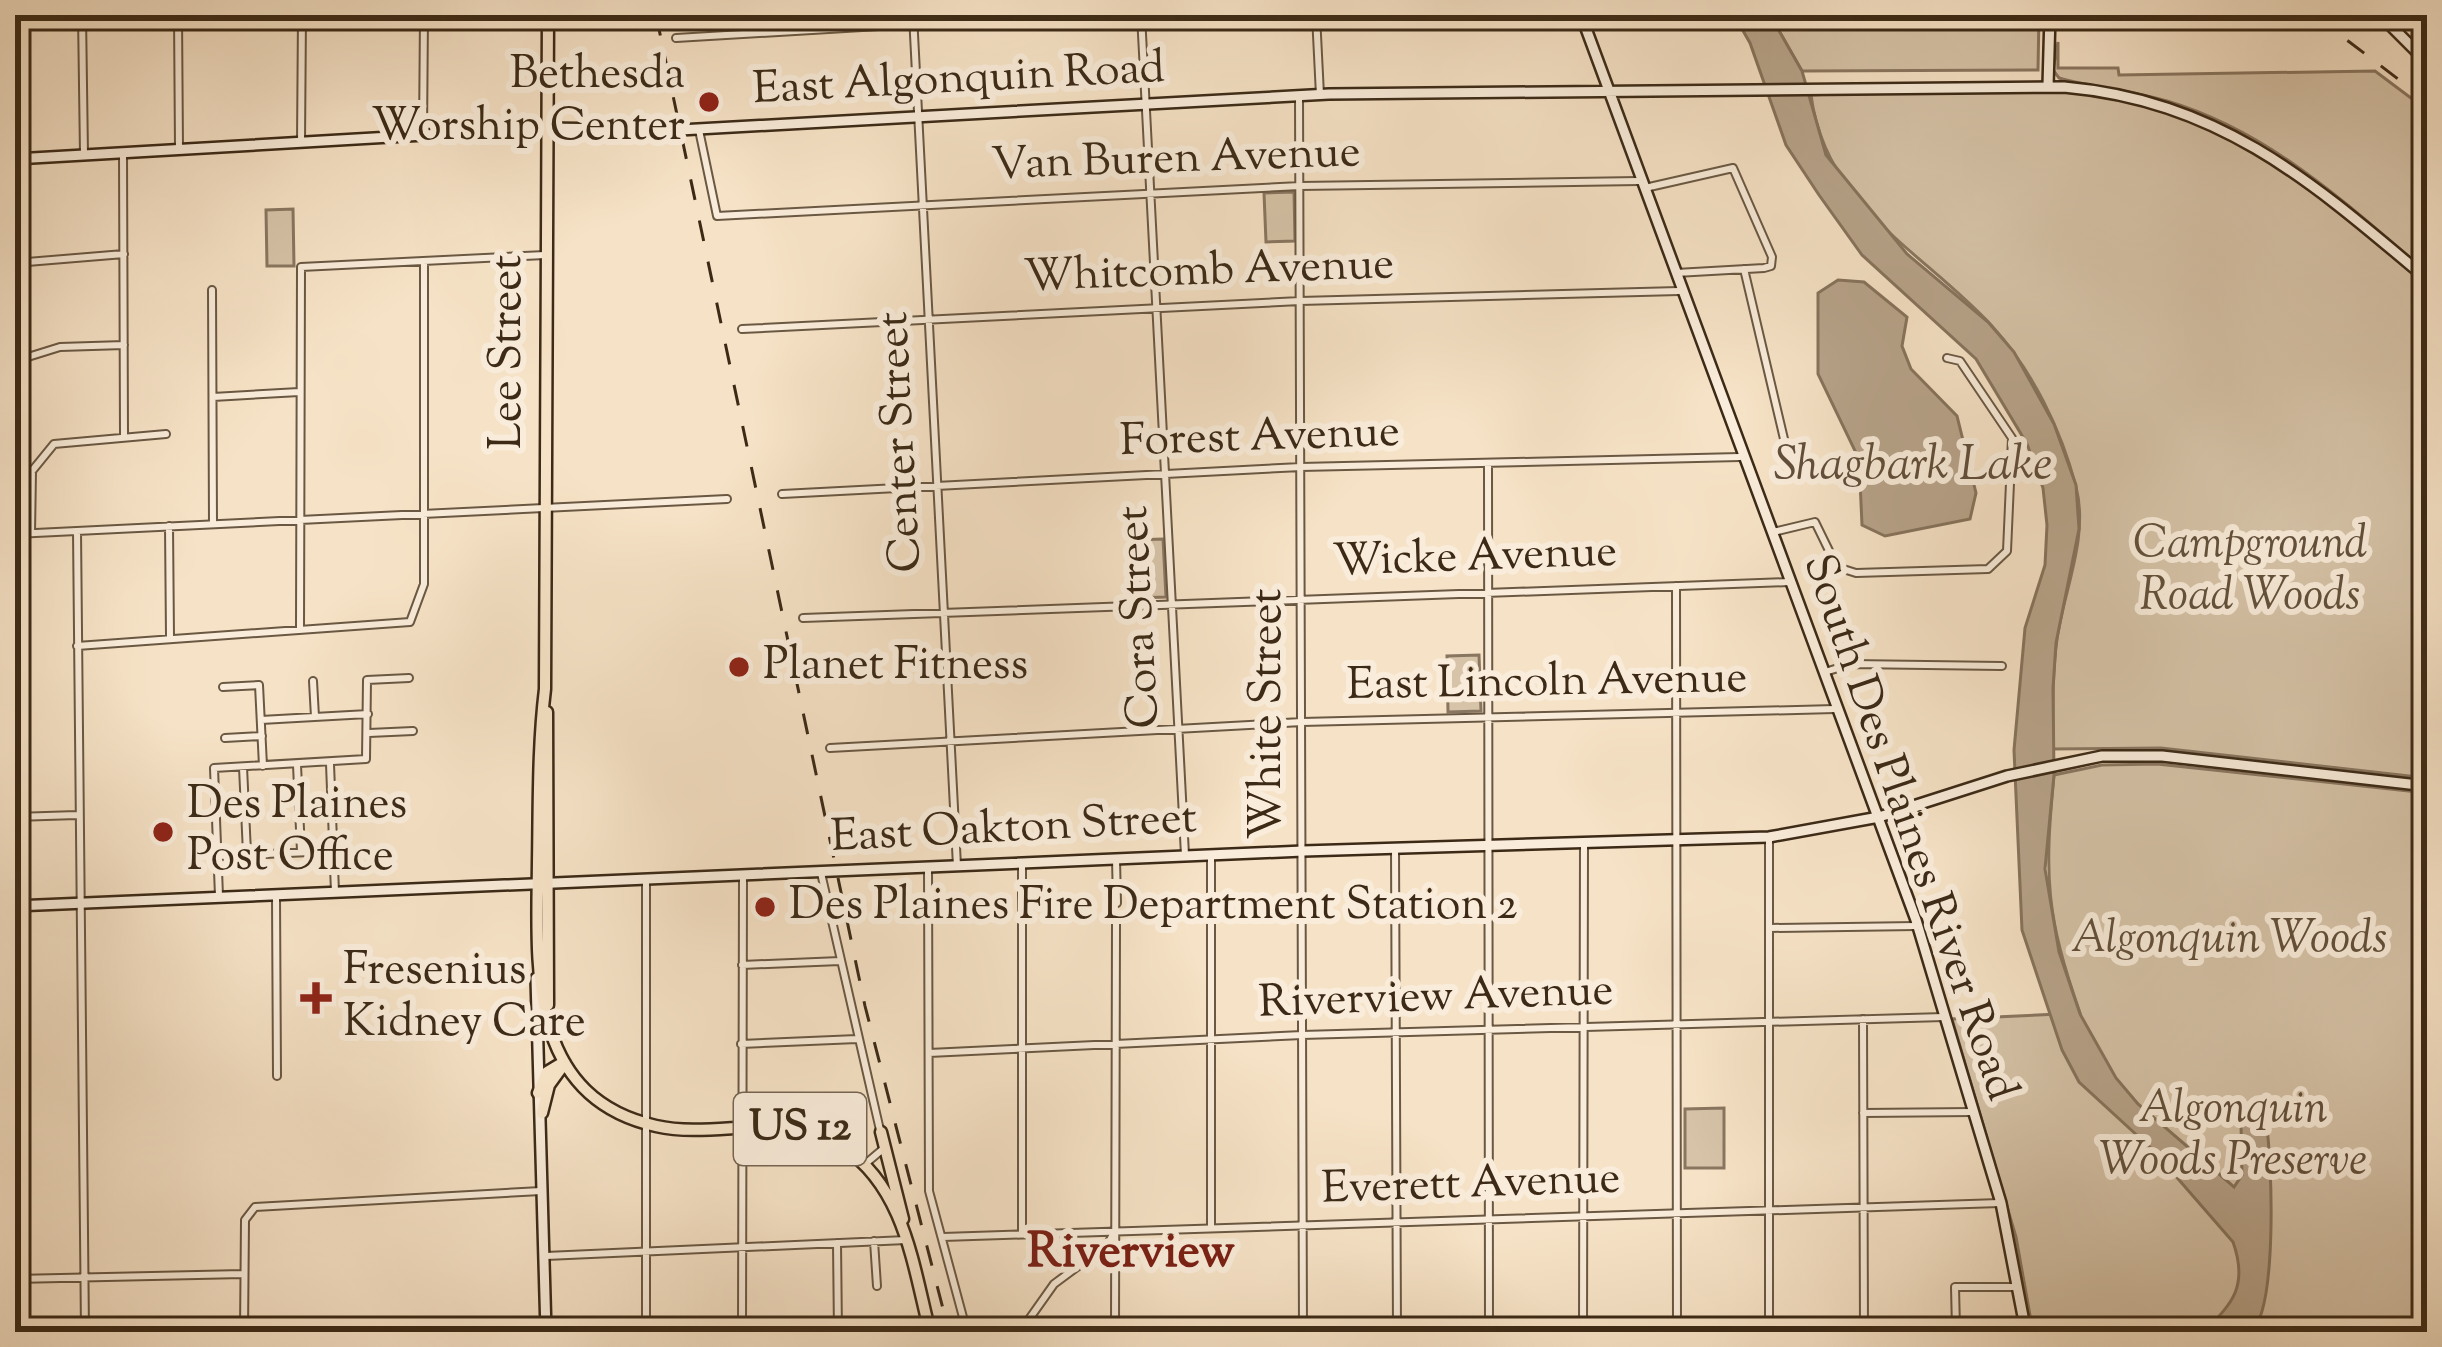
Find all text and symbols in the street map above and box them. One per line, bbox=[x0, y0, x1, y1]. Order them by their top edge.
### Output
street label: East Algonquin Road bbox=[751, 38, 1167, 124]
place label: Bethesda Worship Center bbox=[371, 44, 685, 161]
marker: Bethesda Worship Center bbox=[696, 89, 722, 115]
street label: Van Buren Avenue bbox=[990, 122, 1362, 200]
street label: Whitcomb Avenue bbox=[1023, 234, 1395, 312]
street label: Lee Street bbox=[477, 255, 542, 449]
street label: Center Street bbox=[863, 310, 941, 574]
street label: Forest Avenue bbox=[1119, 402, 1401, 476]
water label: Shagbark Lake bbox=[1774, 432, 2052, 501]
street label: Cora Street bbox=[1103, 504, 1179, 730]
park label: Campground Road Woods bbox=[2133, 513, 2367, 630]
street label: Wicke Avenue bbox=[1332, 522, 1618, 596]
street label: South Des Plaines River Road bbox=[1784, 546, 2032, 1110]
street label: White Street bbox=[1237, 588, 1302, 840]
place label: Planet Fitness bbox=[763, 635, 1028, 700]
street label: East Lincoln Avenue bbox=[1346, 648, 1748, 720]
marker: Planet Fitness bbox=[726, 654, 752, 680]
place label: Des Plaines Post Office bbox=[187, 774, 407, 891]
street label: East Oakton Street bbox=[829, 788, 1199, 872]
marker: Des Plaines Post Office bbox=[150, 819, 176, 845]
place label: Des Plaines Fire Department Station 2 bbox=[789, 875, 1518, 940]
marker: Des Plaines Fire Department Station 2 bbox=[752, 894, 778, 920]
park label: Algonquin Woods bbox=[2071, 908, 2387, 973]
place label: Fresenius Kidney Care bbox=[343, 940, 586, 1057]
street label: Riverview Avenue bbox=[1258, 960, 1614, 1038]
marker: Fresenius Kidney Care bbox=[300, 982, 332, 1014]
park label: Algonquin Woods Preserve bbox=[2099, 1078, 2367, 1195]
road number: US 12 bbox=[734, 1093, 866, 1165]
street label: Everett Avenue bbox=[1321, 1148, 1621, 1224]
district label: Riverview bbox=[1027, 1220, 1235, 1289]

